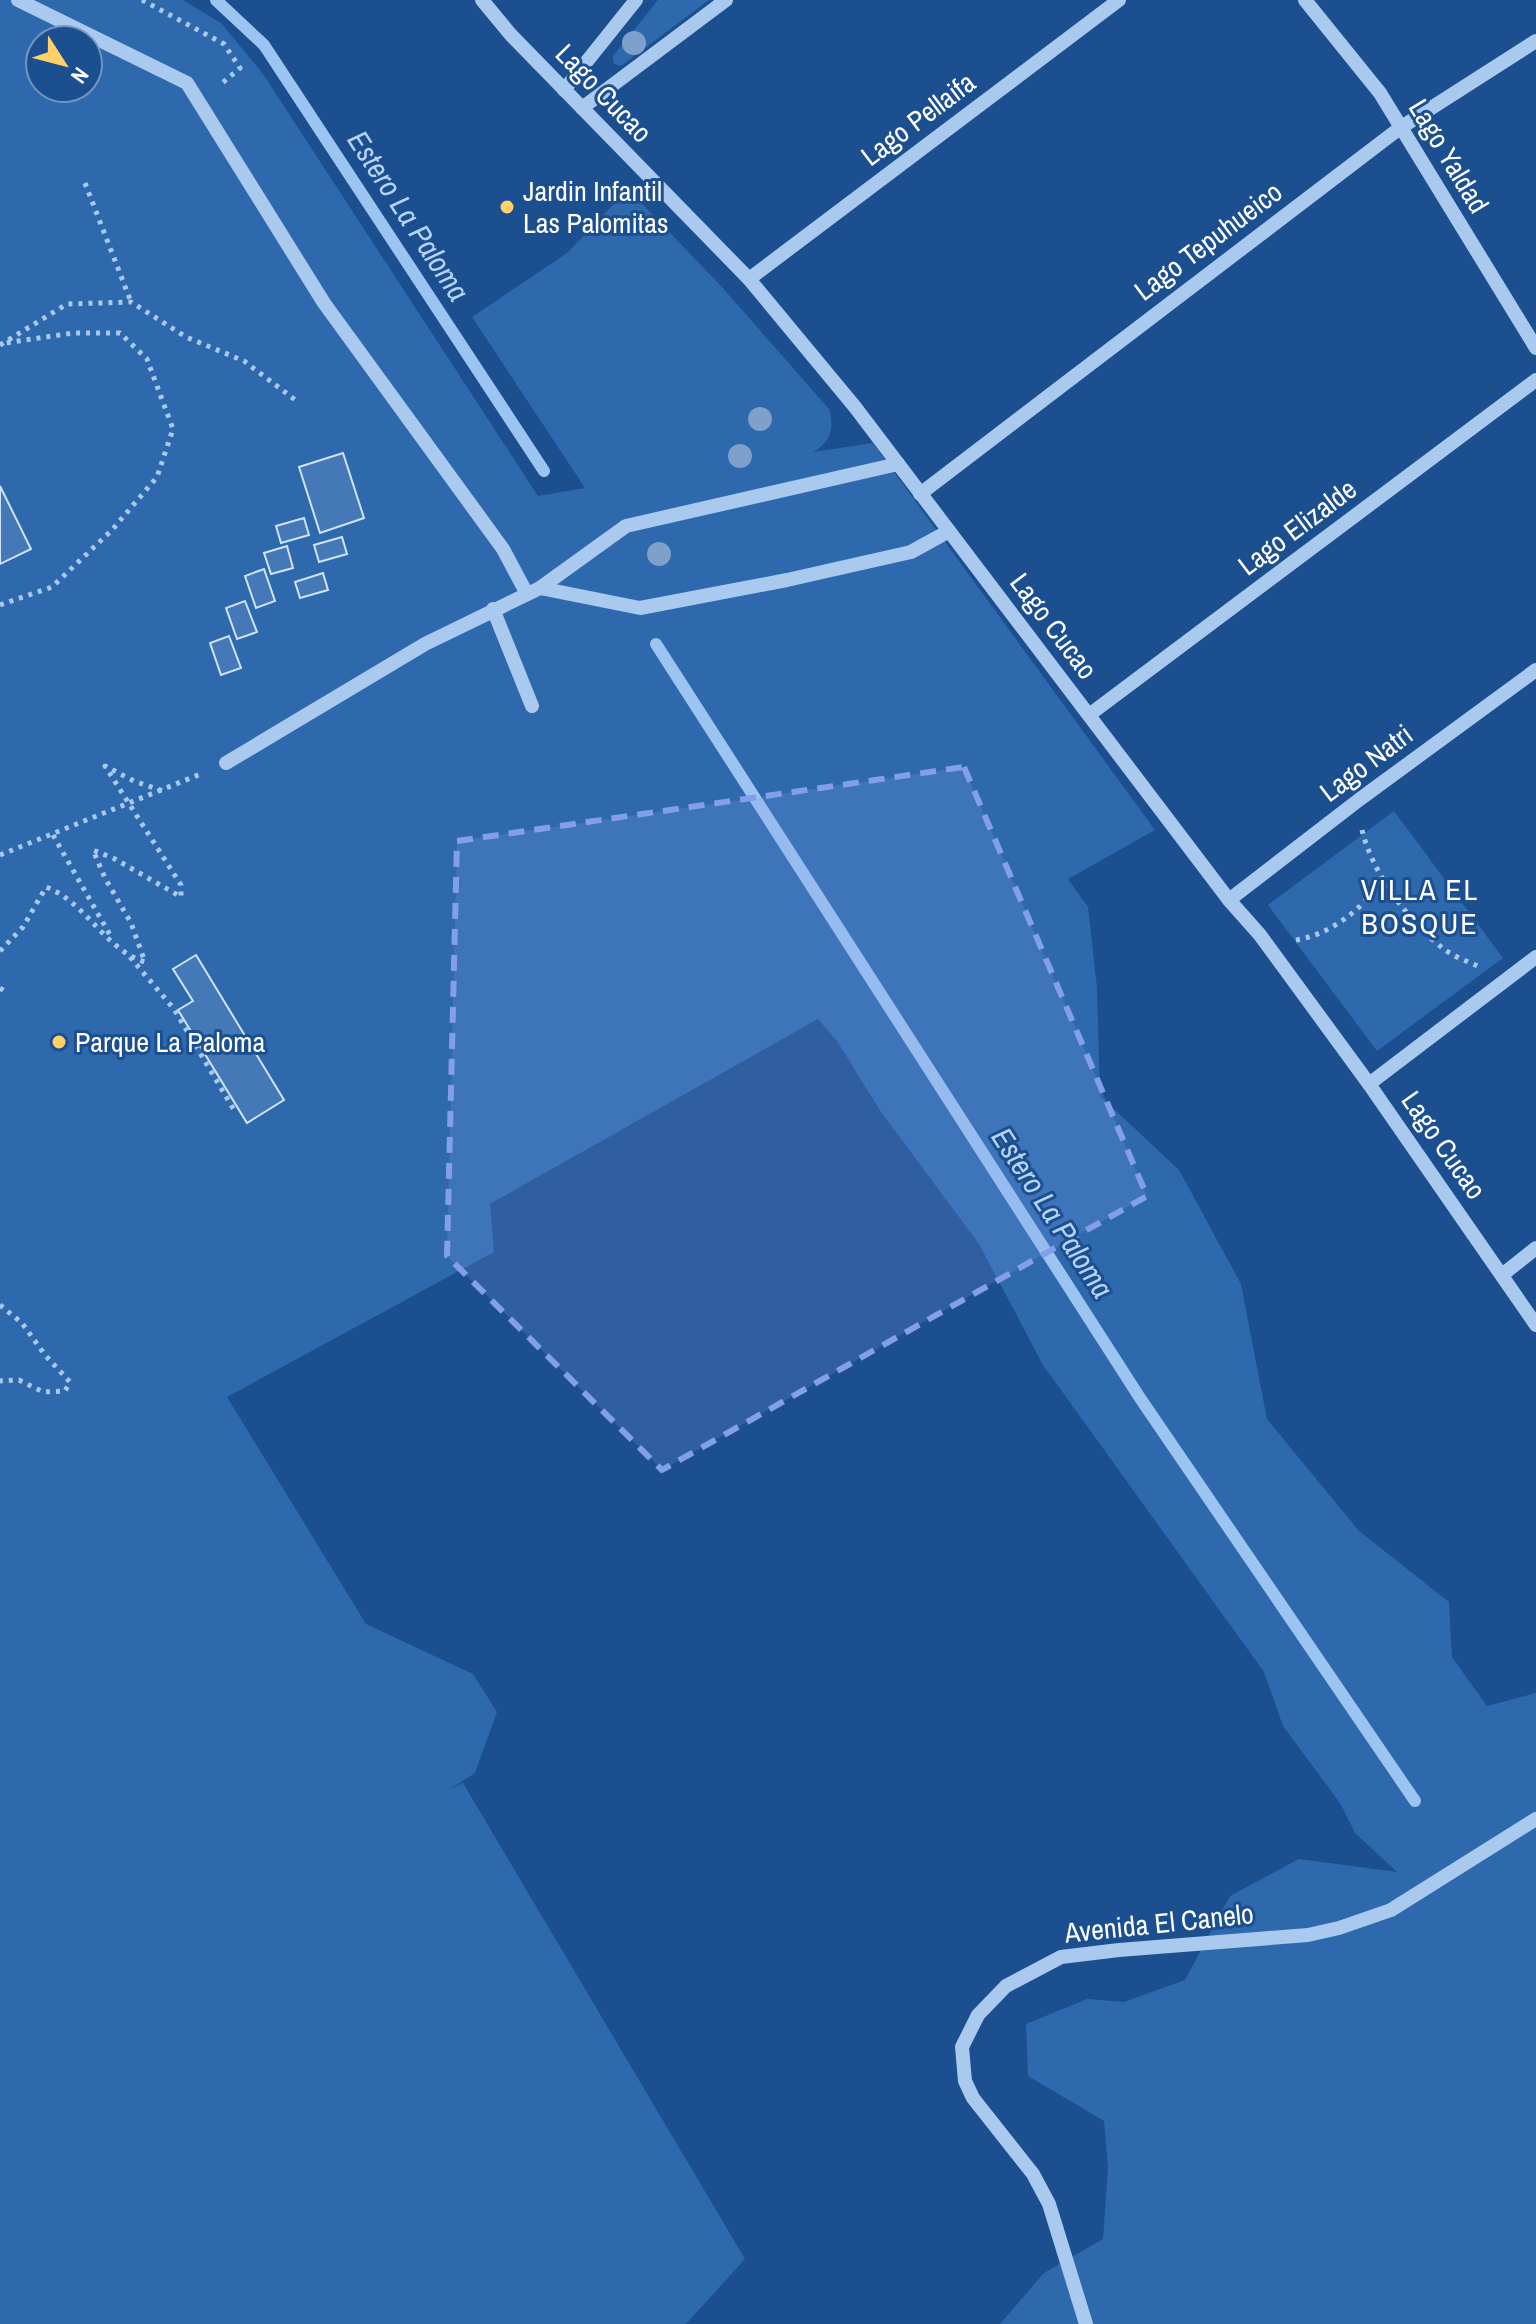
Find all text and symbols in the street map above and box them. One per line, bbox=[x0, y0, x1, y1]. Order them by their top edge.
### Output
north arrow bbox=[24, 24, 104, 104]
street label: Lago Cucao bbox=[547, 35, 661, 151]
text: N bbox=[64, 62, 96, 90]
street label: Lago Pellaifa bbox=[853, 63, 983, 175]
street label: Lago Yaldad bbox=[1400, 92, 1498, 220]
water label: Estero La Paloma bbox=[339, 123, 479, 308]
place label: Jardin Infantil Las Palomitas bbox=[523, 172, 669, 242]
street label: Lago Tepuhueico bbox=[1126, 173, 1290, 309]
marker: Jardin Infantil Las Palomitas bbox=[498, 198, 516, 216]
street label: Lago Elizalde bbox=[1230, 470, 1364, 584]
street label: Lago Cucao bbox=[1002, 565, 1106, 687]
street label: Lago Natri bbox=[1312, 716, 1420, 810]
district label: VILLA EL BOSQUE bbox=[1361, 869, 1479, 943]
place label: Parque La Paloma bbox=[75, 1023, 265, 1061]
marker: Parque La Paloma bbox=[50, 1033, 68, 1051]
street label: Lago Cucao bbox=[1393, 1083, 1495, 1207]
water label: Estero La Paloma bbox=[983, 1120, 1123, 1305]
street label: Avenida El Canelo bbox=[1062, 1894, 1255, 1952]

